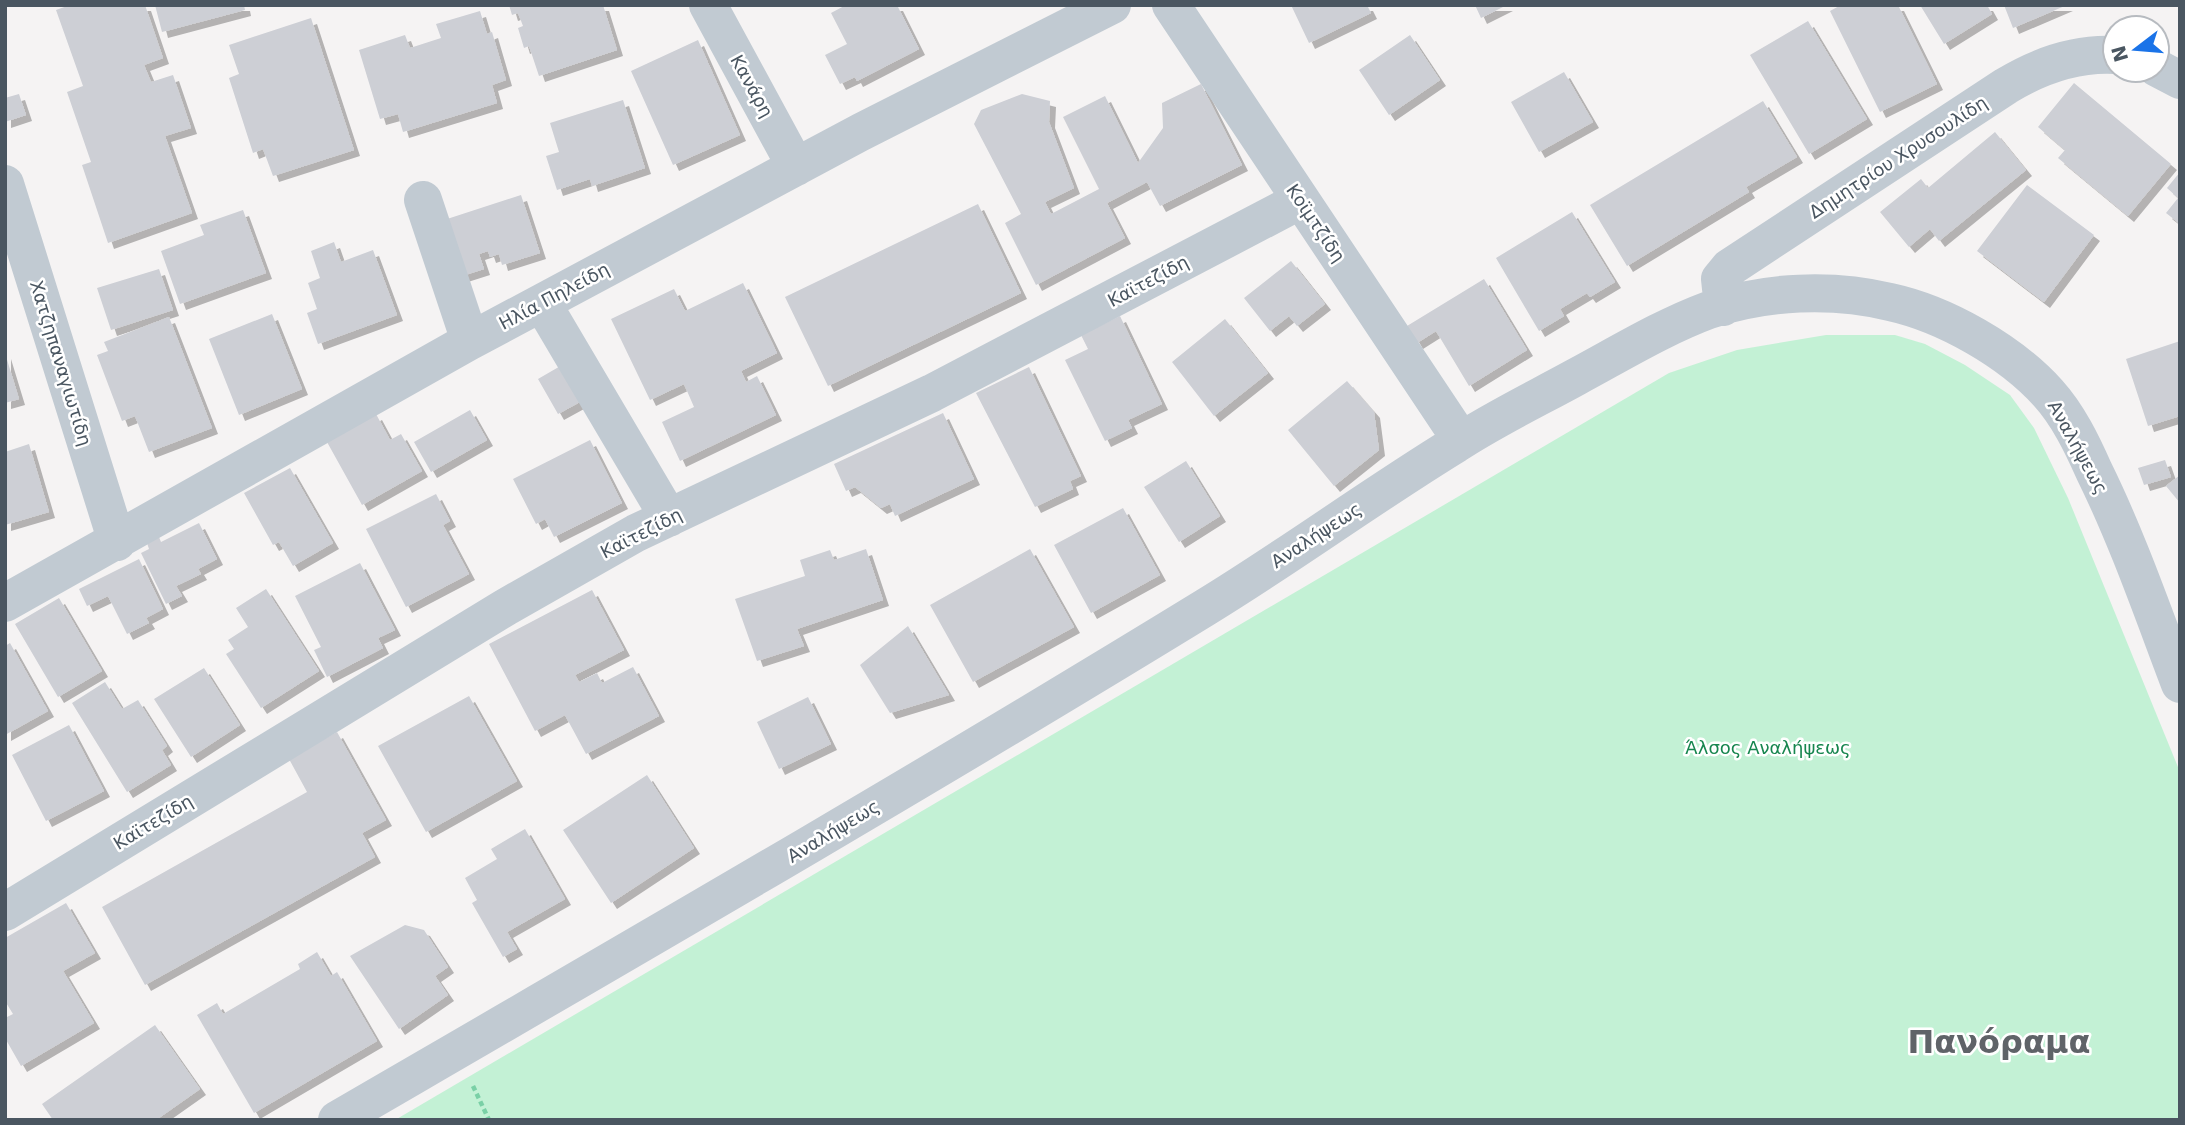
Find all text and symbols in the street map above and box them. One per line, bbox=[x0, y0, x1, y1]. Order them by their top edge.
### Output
north arrow bbox=[2101, 14, 2171, 84]
text: N bbox=[2107, 43, 2132, 64]
street label: Κανάρη bbox=[726, 51, 778, 121]
street label: Δημητρίου Χρυσουλίδη bbox=[1805, 91, 1991, 223]
street label: Κοϊμτζίδη bbox=[1282, 180, 1350, 266]
street label: Καϊτεζίδη bbox=[1104, 251, 1192, 311]
street label: Ηλία Πηλείδη bbox=[495, 258, 613, 334]
street label: Χατζηπαναγιωτίδη bbox=[26, 278, 96, 448]
street label: Αναλήψεως bbox=[2044, 397, 2112, 497]
street label: Αναλήψεως bbox=[1267, 498, 1365, 572]
street label: Καϊτεζίδη bbox=[597, 504, 685, 562]
park label: Άλσος Αναλήψεως bbox=[1685, 737, 1851, 758]
street label: Καϊτεζίδη bbox=[110, 790, 196, 854]
street label: Αναλήψεως bbox=[783, 795, 883, 867]
district label: Πανόραμα bbox=[1908, 1023, 2090, 1061]

